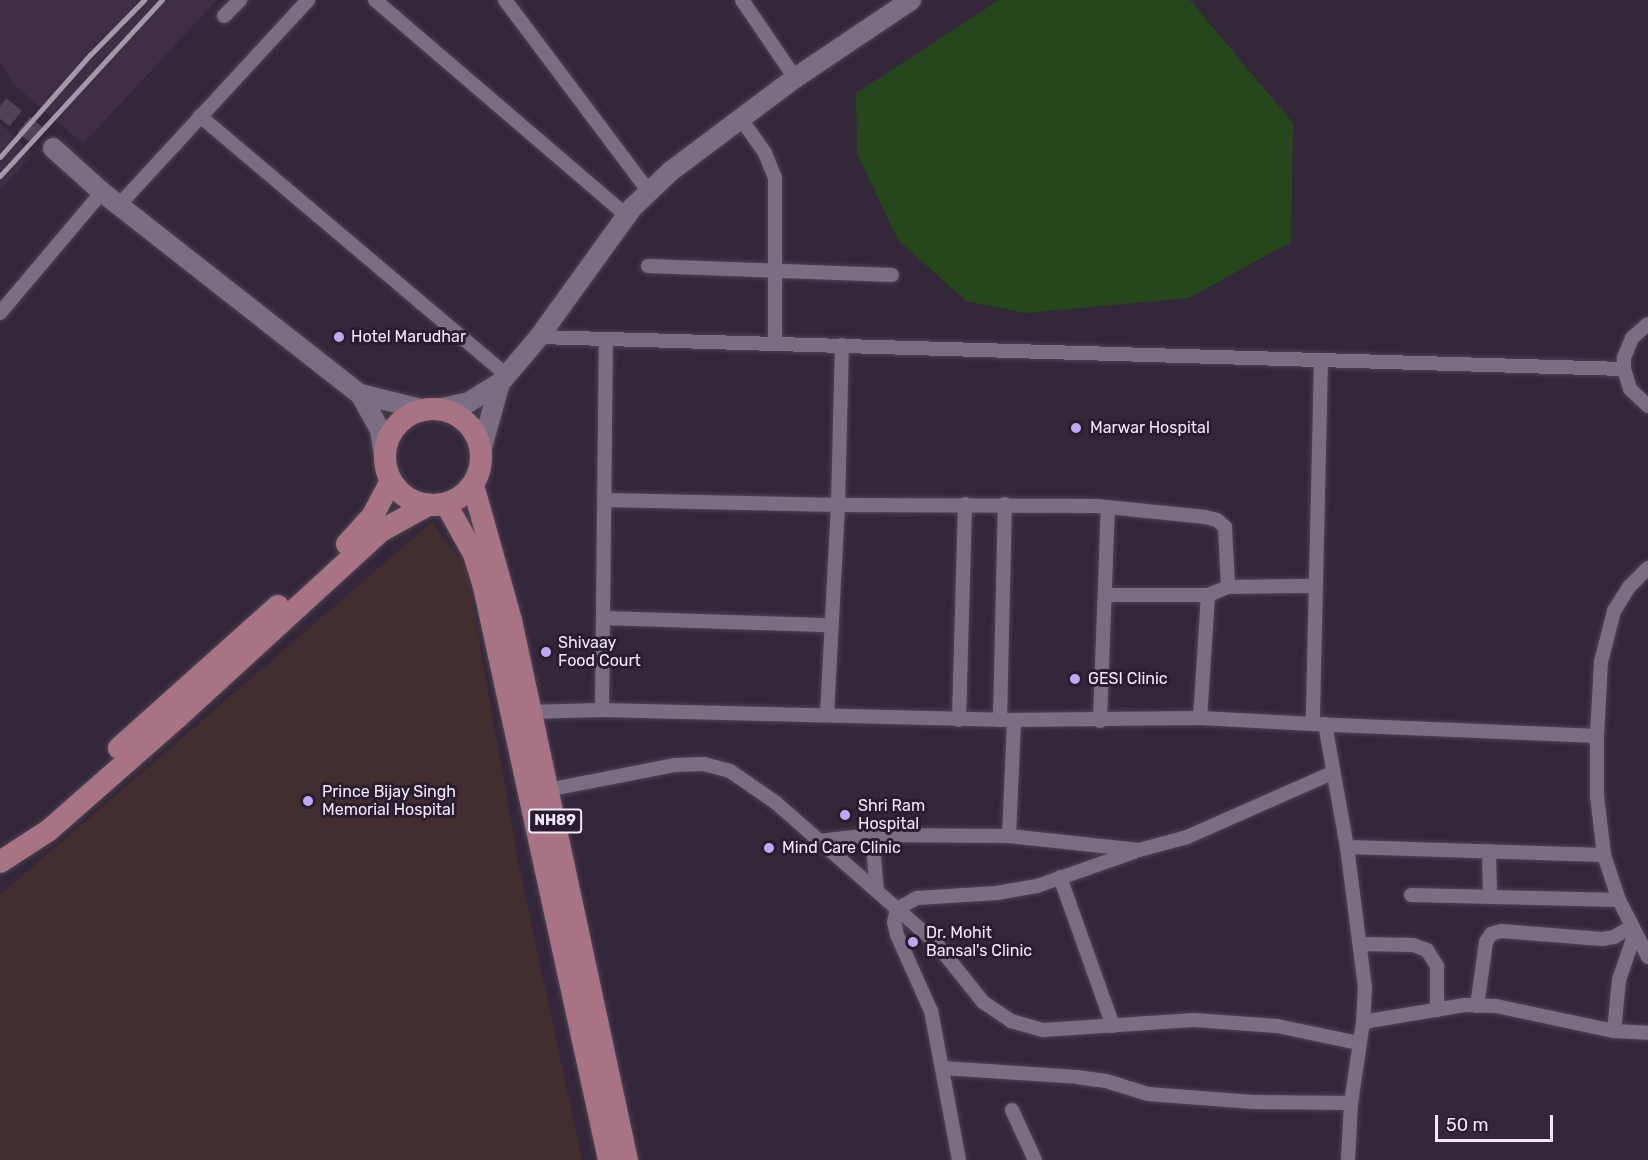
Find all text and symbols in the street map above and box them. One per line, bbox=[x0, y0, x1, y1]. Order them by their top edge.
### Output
place label: Hotel Marudhar bbox=[351, 327, 466, 347]
marker: Hotel Marudhar bbox=[332, 330, 346, 344]
place label: Marwar Hospital bbox=[1090, 418, 1210, 438]
marker: Marwar Hospital bbox=[1067, 419, 1085, 437]
place label: Shivaay Food Court bbox=[558, 633, 641, 671]
marker: Shivaay Food Court bbox=[539, 645, 553, 659]
place label: GESI Clinic bbox=[1088, 669, 1168, 689]
marker: GESI Clinic bbox=[1066, 670, 1084, 688]
place label: Prince Bijay Singh Memorial Hospital bbox=[322, 782, 456, 820]
marker: Prince Bijay Singh Memorial Hospital bbox=[299, 792, 317, 810]
place label: Shri Ram Hospital bbox=[858, 796, 925, 834]
marker: Shri Ram Hospital bbox=[836, 806, 854, 824]
road number: NH89 bbox=[528, 809, 582, 833]
place label: Mind Care Clinic bbox=[782, 838, 901, 858]
marker: Mind Care Clinic bbox=[760, 839, 778, 857]
place label: Dr. Mohit Bansal's Clinic bbox=[926, 923, 1032, 961]
marker: Dr. Mohit Bansal's Clinic bbox=[904, 933, 922, 951]
scale bar bbox=[1438, 1103, 1556, 1141]
text: 50 m bbox=[1446, 1114, 1489, 1136]

